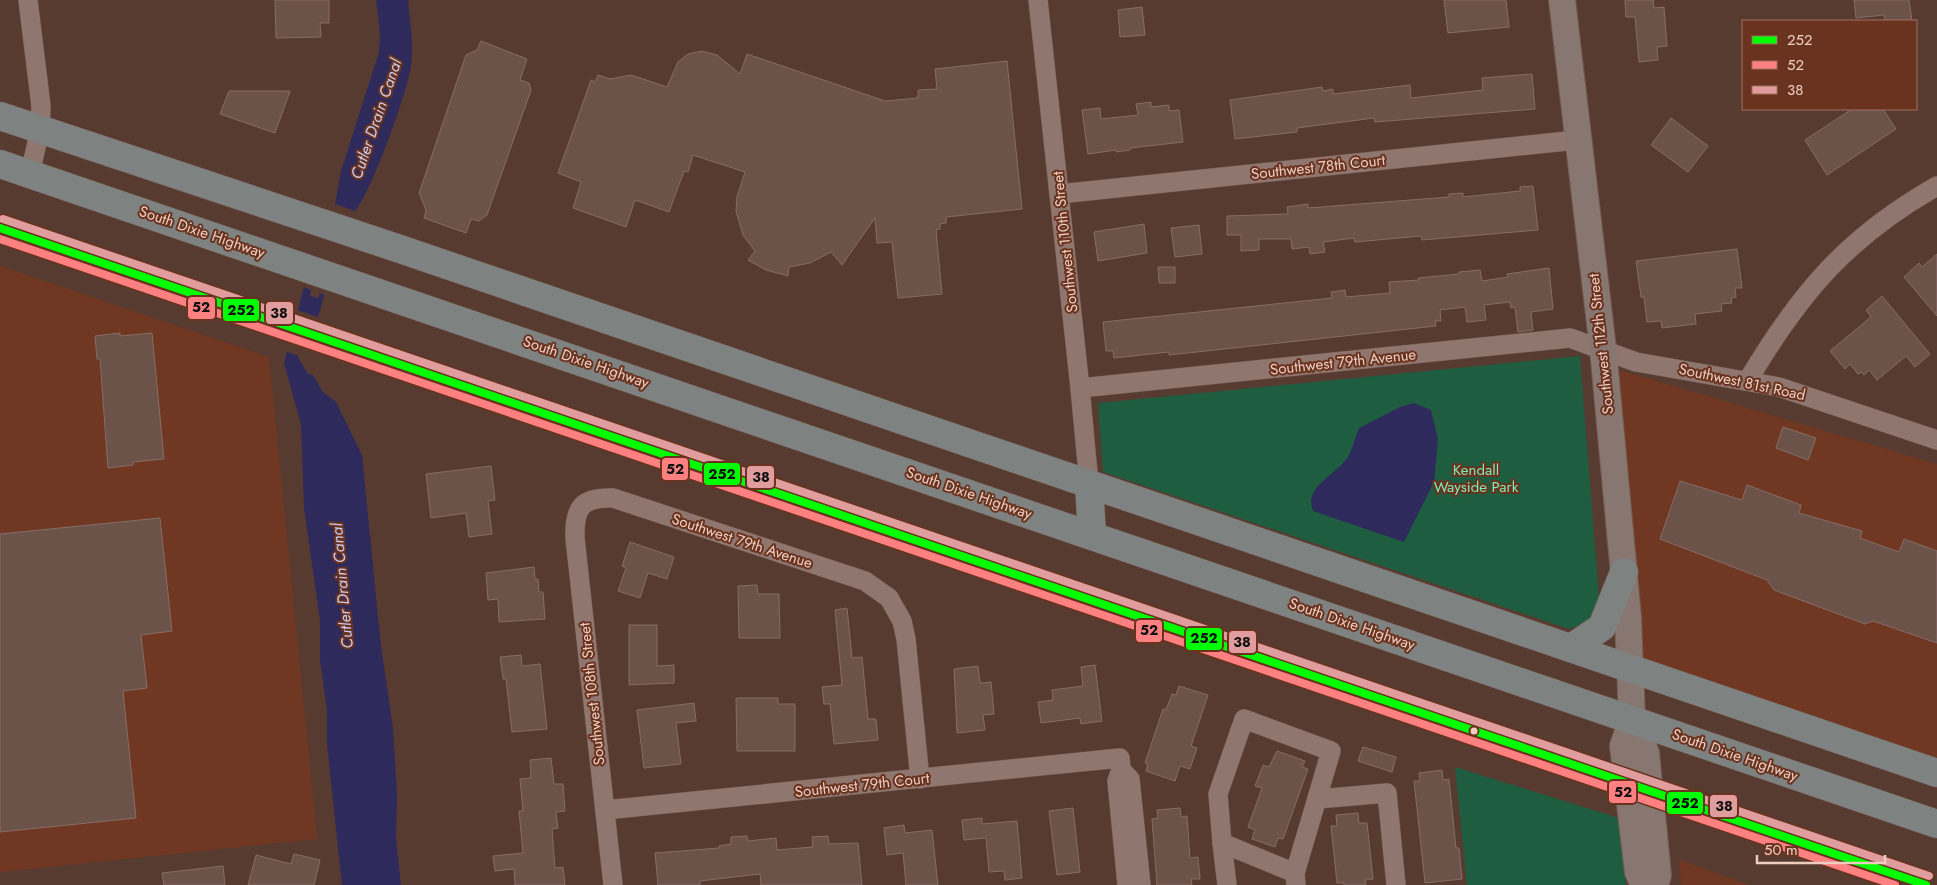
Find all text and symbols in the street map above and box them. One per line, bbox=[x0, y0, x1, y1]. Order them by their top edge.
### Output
legend bbox=[1742, 20, 1917, 110]
text: 252 bbox=[1787, 29, 1813, 51]
water label: Cutler Drain Canal bbox=[345, 54, 408, 182]
text: 52 bbox=[1787, 54, 1804, 76]
text: 38 bbox=[1787, 79, 1803, 101]
street label: Southwest 78th Court bbox=[1250, 149, 1387, 185]
street label: Southwest 110th Street bbox=[1047, 170, 1083, 314]
street label: South Dixie Highway bbox=[136, 200, 268, 264]
street label: Southwest 112th Street bbox=[1583, 272, 1619, 415]
line badge: 52 bbox=[187, 296, 216, 320]
text: 52 bbox=[192, 297, 210, 317]
line badge: 252 bbox=[222, 298, 260, 322]
text: 252 bbox=[227, 300, 255, 320]
line badge: 38 bbox=[265, 301, 294, 325]
text: 38 bbox=[270, 303, 288, 323]
street label: South Dixie Highway bbox=[520, 330, 652, 394]
street label: Southwest 79th Avenue bbox=[1269, 343, 1417, 381]
street label: Southwest 81st Road bbox=[1677, 358, 1807, 406]
line badge: 52 bbox=[661, 457, 689, 481]
text: 52 bbox=[666, 459, 684, 479]
park label: Kendall Wayside Park bbox=[1434, 459, 1519, 498]
street label: South Dixie Highway bbox=[903, 461, 1035, 525]
line badge: 252 bbox=[703, 462, 741, 486]
text: 252 bbox=[708, 464, 736, 484]
line badge: 38 bbox=[746, 465, 775, 489]
text: 38 bbox=[752, 467, 770, 487]
street label: Southwest 79th Avenue bbox=[669, 508, 815, 574]
water label: Cutler Drain Canal bbox=[325, 521, 359, 650]
street label: South Dixie Highway bbox=[1286, 592, 1418, 656]
line badge: 52 bbox=[1135, 619, 1163, 643]
text: 52 bbox=[1140, 620, 1158, 640]
street label: Southwest 108th Street bbox=[574, 621, 610, 766]
line badge: 252 bbox=[1185, 627, 1223, 651]
text: 252 bbox=[1190, 628, 1218, 648]
line badge: 38 bbox=[1228, 630, 1257, 654]
text: 38 bbox=[1233, 632, 1251, 652]
street label: South Dixie Highway bbox=[1669, 723, 1801, 787]
unlabelled marker bbox=[1469, 726, 1479, 736]
street label: Southwest 79th Court bbox=[794, 767, 931, 803]
line badge: 52 bbox=[1608, 780, 1637, 804]
text: 52 bbox=[1614, 782, 1632, 802]
line badge: 252 bbox=[1666, 791, 1704, 815]
text: 252 bbox=[1671, 793, 1699, 813]
line badge: 38 bbox=[1709, 794, 1738, 818]
text: 38 bbox=[1715, 796, 1733, 816]
scale bar bbox=[1757, 832, 1884, 864]
text: 50 m bbox=[1764, 839, 1798, 861]

